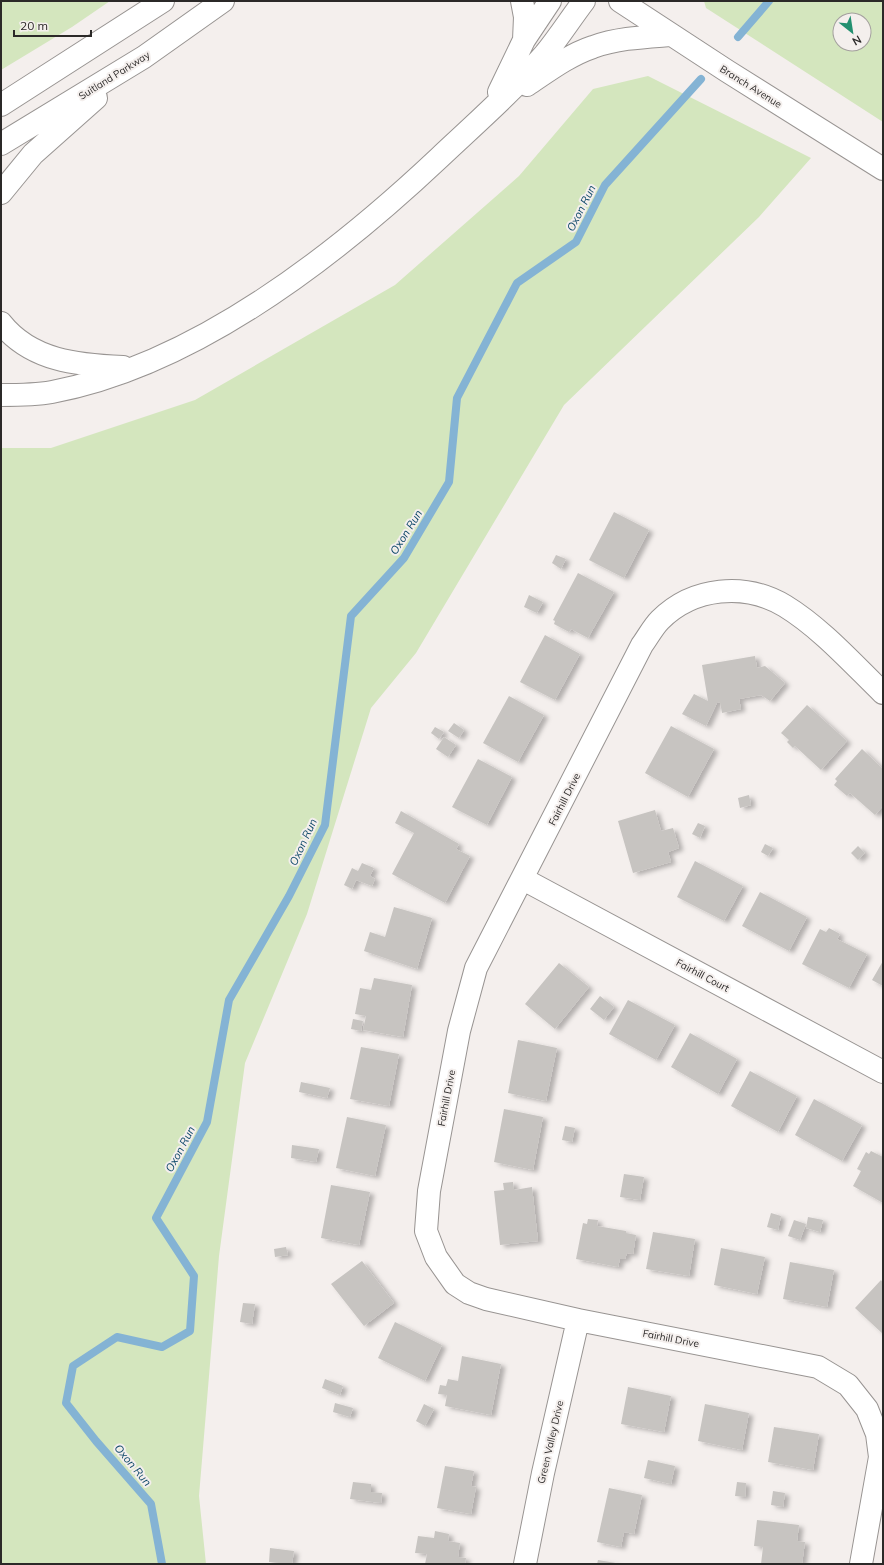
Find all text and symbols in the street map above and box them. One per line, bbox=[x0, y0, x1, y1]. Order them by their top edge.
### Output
scale bar bbox=[14, 12, 91, 38]
north arrow bbox=[832, 12, 872, 52]
text: 20 m bbox=[20, 18, 48, 33]
text: N bbox=[850, 33, 864, 49]
street label: Suitland Parkway bbox=[76, 48, 153, 103]
street label: Branch Avenue bbox=[717, 62, 784, 111]
water label: Oxon Run bbox=[563, 182, 599, 234]
water label: Oxon Run bbox=[387, 507, 425, 557]
street label: Fairhill Drive bbox=[546, 771, 583, 828]
water label: Oxon Run bbox=[286, 816, 320, 868]
street label: Fairhill Court bbox=[674, 956, 732, 995]
street label: Fairhill Drive bbox=[435, 1069, 458, 1127]
water label: Oxon Run bbox=[162, 1124, 198, 1174]
street label: Fairhill Drive bbox=[642, 1327, 700, 1350]
street label: Green Valley Drive bbox=[535, 1399, 566, 1485]
water label: Oxon Run bbox=[111, 1441, 155, 1489]

